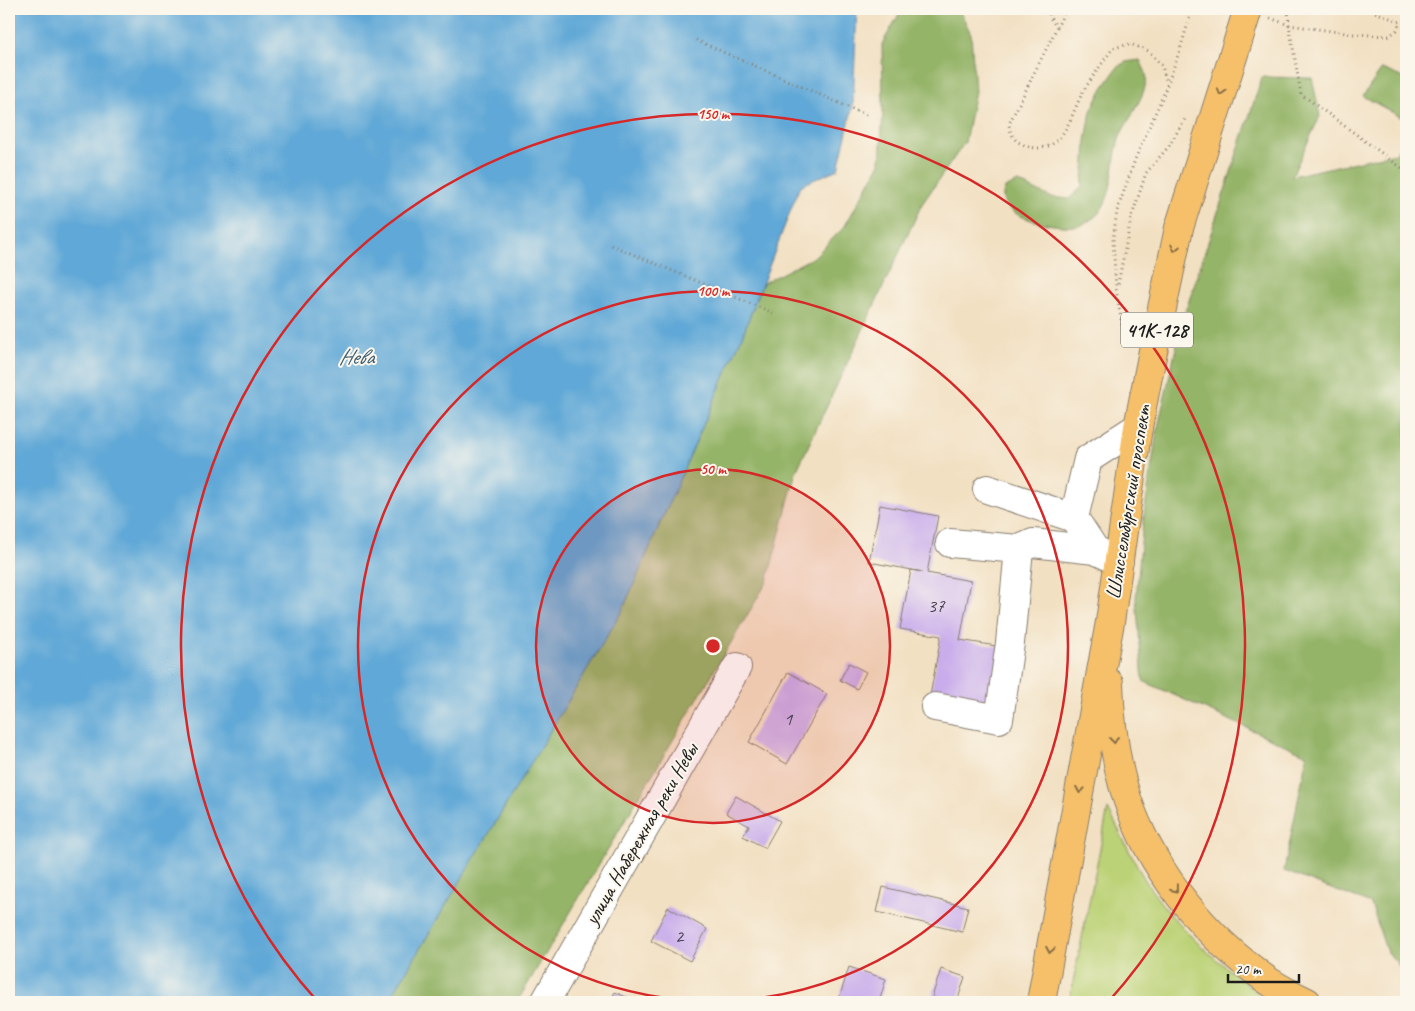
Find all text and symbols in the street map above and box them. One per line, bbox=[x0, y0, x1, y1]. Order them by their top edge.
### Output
one-way arrow bbox=[1216, 88, 1226, 96]
text: 150 m bbox=[697, 105, 731, 124]
one-way arrow bbox=[1170, 244, 1181, 253]
text: 100 m bbox=[697, 282, 731, 301]
road number: 41К-128 bbox=[1121, 312, 1193, 348]
water label: Нева bbox=[338, 343, 376, 371]
street label: Шлиссельбургский проспект bbox=[1100, 402, 1156, 601]
text: 50 m bbox=[700, 460, 727, 479]
house number: 37 bbox=[927, 594, 946, 618]
centre of rings bbox=[704, 637, 722, 655]
house number: 1 bbox=[784, 707, 794, 731]
street label: улица Набережная реки Невы bbox=[577, 737, 705, 931]
one-way arrow bbox=[1108, 737, 1119, 745]
one-way arrow bbox=[1075, 786, 1085, 795]
one-way arrow bbox=[1169, 883, 1177, 892]
house number: 2 bbox=[675, 924, 685, 948]
one-way arrow bbox=[1046, 946, 1056, 954]
scale bar bbox=[1228, 951, 1299, 983]
text: 20 m bbox=[1235, 960, 1262, 979]

